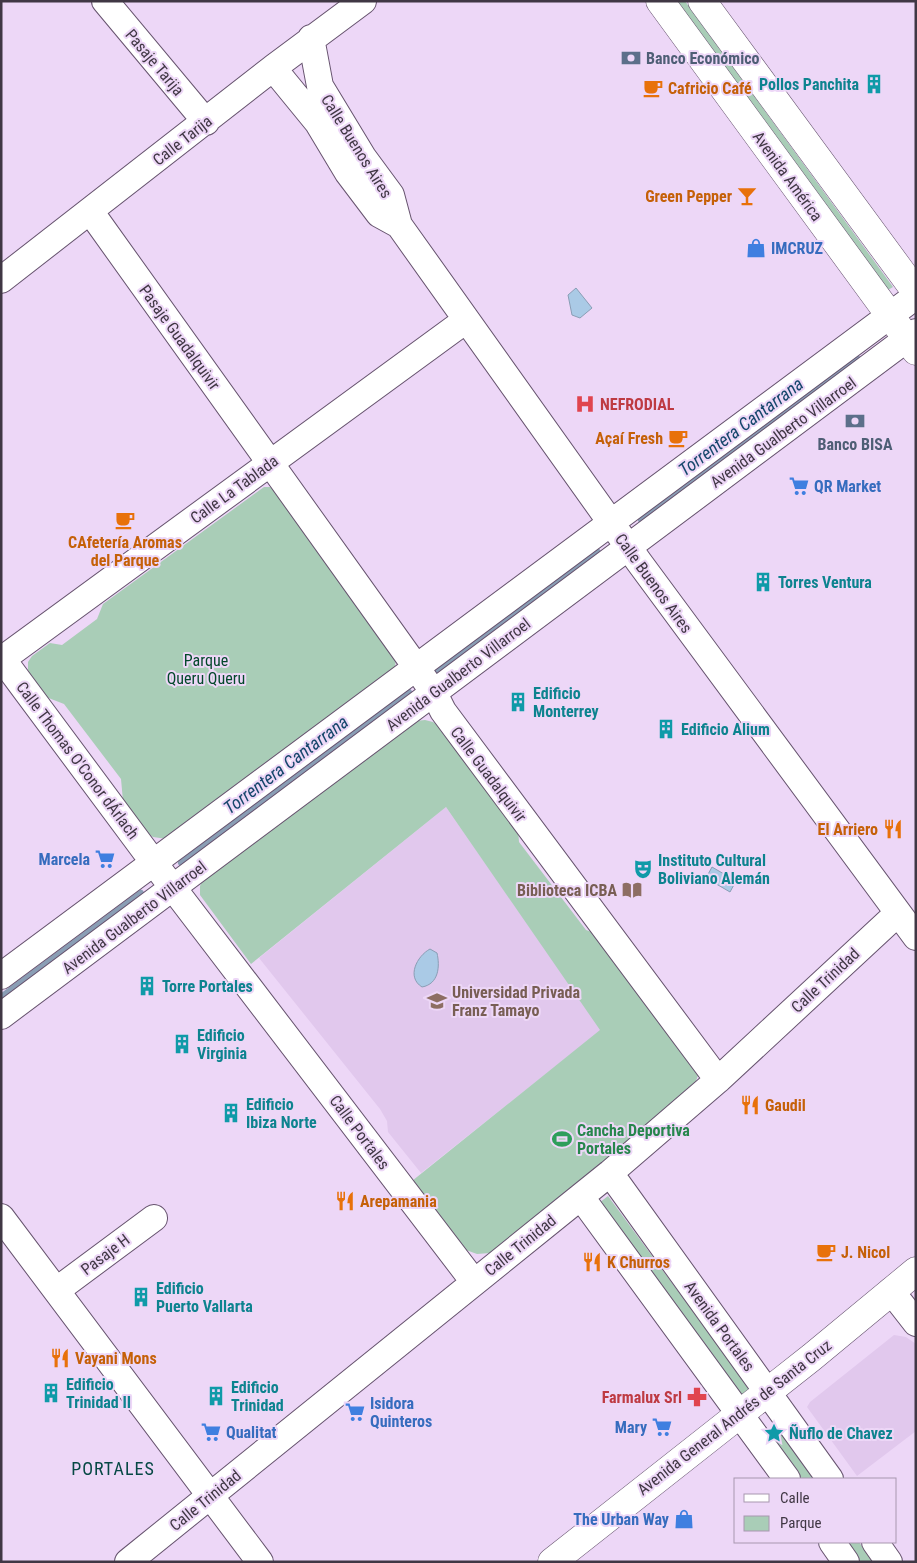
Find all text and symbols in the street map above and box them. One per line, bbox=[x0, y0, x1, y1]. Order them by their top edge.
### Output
street label: Pasaje Tarija bbox=[121, 25, 188, 99]
bank icon: Banco Económico bbox=[620, 47, 642, 69]
place label: Banco Económico bbox=[646, 49, 760, 68]
building icon: Pollos Panchita bbox=[863, 73, 885, 95]
place label: Pollos Panchita bbox=[759, 75, 859, 94]
cafe icon: Cafricio Café bbox=[642, 77, 664, 99]
place label: Cafricio Café bbox=[668, 79, 752, 98]
street label: Calle Buenos Aires bbox=[317, 91, 396, 201]
street label: Calle Tarija bbox=[149, 111, 216, 169]
street label: Avenida América bbox=[749, 128, 826, 225]
bar icon: Green Pepper bbox=[736, 185, 758, 207]
place label: Green Pepper bbox=[645, 187, 732, 206]
shop icon: IMCRUZ bbox=[745, 237, 767, 259]
place label: IMCRUZ bbox=[771, 239, 823, 258]
street label: Pasaje Guadalquivir bbox=[135, 281, 224, 394]
water label: Torrentera Cantarrana bbox=[674, 373, 807, 480]
street label: Avenida Gualberto Villarroel bbox=[707, 373, 860, 492]
hospital icon: NEFRODIAL bbox=[574, 393, 596, 415]
place label: NEFRODIAL bbox=[600, 395, 675, 414]
bank icon: Banco BISA bbox=[844, 410, 866, 432]
cafe icon: Açaí Fresh bbox=[667, 427, 689, 449]
place label: Açaí Fresh bbox=[595, 429, 663, 448]
place label: Banco BISA bbox=[818, 435, 893, 454]
street label: Calle La Tablada bbox=[187, 451, 282, 528]
supermarket icon: QR Market bbox=[788, 475, 810, 497]
place label: QR Market bbox=[814, 477, 881, 496]
cafe icon: CAfetería Aromas del Parque bbox=[114, 509, 136, 531]
street label: Calle Buenos Aires bbox=[611, 530, 696, 637]
place label: CAfetería Aromas del Parque bbox=[68, 533, 182, 570]
building icon: Torres Ventura bbox=[752, 571, 774, 593]
place label: Torres Ventura bbox=[778, 573, 872, 592]
street label: Avenida Gualberto Villarroel bbox=[382, 614, 534, 735]
park label: Parque Queru Queru bbox=[167, 651, 245, 688]
street label: Calle Thomas O'Conor dÁrlach bbox=[12, 678, 143, 843]
place label: Edificio Monterrey bbox=[533, 684, 599, 721]
building icon: Edificio Monterrey bbox=[507, 691, 529, 713]
water label: Torrentera Cantarrana bbox=[219, 711, 352, 818]
building icon: Edificio Alium bbox=[655, 718, 677, 740]
place label: Edificio Alium bbox=[681, 720, 770, 739]
street label: Calle Guadalquivir bbox=[447, 723, 531, 826]
restaurant icon: El Arriero bbox=[882, 818, 904, 840]
place label: El Arriero bbox=[818, 820, 878, 839]
supermarket icon: Marcela bbox=[94, 848, 116, 870]
place label: Marcela bbox=[39, 850, 90, 869]
place label: Instituto Cultural Boliviano Alemán bbox=[658, 851, 770, 888]
street label: Avenida Gualberto Villarroel bbox=[58, 857, 210, 978]
theatre icon: Instituto Cultural Boliviano Alemán bbox=[632, 858, 654, 880]
library icon: Biblioteca ICBA bbox=[621, 879, 643, 901]
place label: Biblioteca ICBA bbox=[517, 881, 617, 900]
street label: Calle Trinidad bbox=[787, 944, 863, 1017]
building icon: Torre Portales bbox=[136, 975, 158, 997]
place label: Torre Portales bbox=[162, 977, 253, 996]
place label: Universidad Privada Franz Tamayo bbox=[452, 983, 580, 1020]
school or university icon: Universidad Privada Franz Tamayo bbox=[426, 990, 448, 1012]
place label: Edificio Virginia bbox=[197, 1026, 247, 1063]
building icon: Edificio Virginia bbox=[171, 1033, 193, 1055]
street label: Calle Portales bbox=[325, 1091, 394, 1173]
restaurant icon: Gaudil bbox=[739, 1094, 761, 1116]
place label: Edificio Ibiza Norte bbox=[246, 1095, 317, 1132]
place label: Gaudil bbox=[765, 1096, 806, 1115]
building icon: Edificio Ibiza Norte bbox=[220, 1102, 242, 1124]
place label: Cancha Deportiva Portales bbox=[577, 1121, 690, 1158]
sports icon: Cancha Deportiva Portales bbox=[551, 1128, 573, 1150]
restaurant icon: Arepamania bbox=[334, 1190, 356, 1212]
place label: Arepamania bbox=[360, 1192, 437, 1211]
street label: Calle Trinidad bbox=[481, 1211, 560, 1280]
street label: Pasaje H bbox=[77, 1230, 133, 1279]
cafe icon: J. Nicol bbox=[815, 1241, 837, 1263]
place label: J. Nicol bbox=[841, 1243, 890, 1262]
restaurant icon: K Churros bbox=[581, 1251, 603, 1273]
place label: K Churros bbox=[607, 1253, 670, 1272]
street label: Avenida Portales bbox=[681, 1278, 759, 1375]
place label: Edificio Puerto Vallarta bbox=[156, 1279, 253, 1316]
building icon: Edificio Puerto Vallarta bbox=[130, 1286, 152, 1308]
street label: Avenida General Andrés de Santa Cruz bbox=[633, 1336, 835, 1499]
restaurant icon: Vayani Mons bbox=[49, 1347, 71, 1369]
place label: Vayani Mons bbox=[75, 1349, 157, 1368]
place label: Edificio Trinidad II bbox=[66, 1375, 131, 1412]
place label: Edificio Trinidad bbox=[231, 1378, 284, 1415]
building icon: Edificio Trinidad II bbox=[40, 1382, 62, 1404]
building icon: Edificio Trinidad bbox=[205, 1385, 227, 1407]
pharmacy icon: Farmalux Srl bbox=[686, 1386, 708, 1408]
place label: Farmalux Srl bbox=[602, 1388, 682, 1407]
place label: Isidora Quinteros bbox=[370, 1394, 432, 1431]
supermarket icon: Isidora Quinteros bbox=[344, 1401, 366, 1423]
supermarket icon: Mary bbox=[651, 1416, 673, 1438]
place label: Mary bbox=[615, 1418, 647, 1437]
supermarket icon: Qualitat bbox=[200, 1421, 222, 1443]
place icon: Ñuflo de Chavez bbox=[763, 1422, 785, 1444]
place label: Qualitat bbox=[226, 1423, 277, 1442]
place label: Ñuflo de Chavez bbox=[789, 1424, 893, 1443]
district label: PORTALES bbox=[71, 1458, 155, 1479]
street label: Calle Trinidad bbox=[166, 1466, 245, 1535]
legend bbox=[734, 1478, 897, 1543]
text: Calle bbox=[780, 1489, 810, 1507]
shop icon: The Urban Way bbox=[673, 1508, 695, 1530]
place label: The Urban Way bbox=[573, 1510, 669, 1529]
text: Parque bbox=[780, 1514, 822, 1532]

